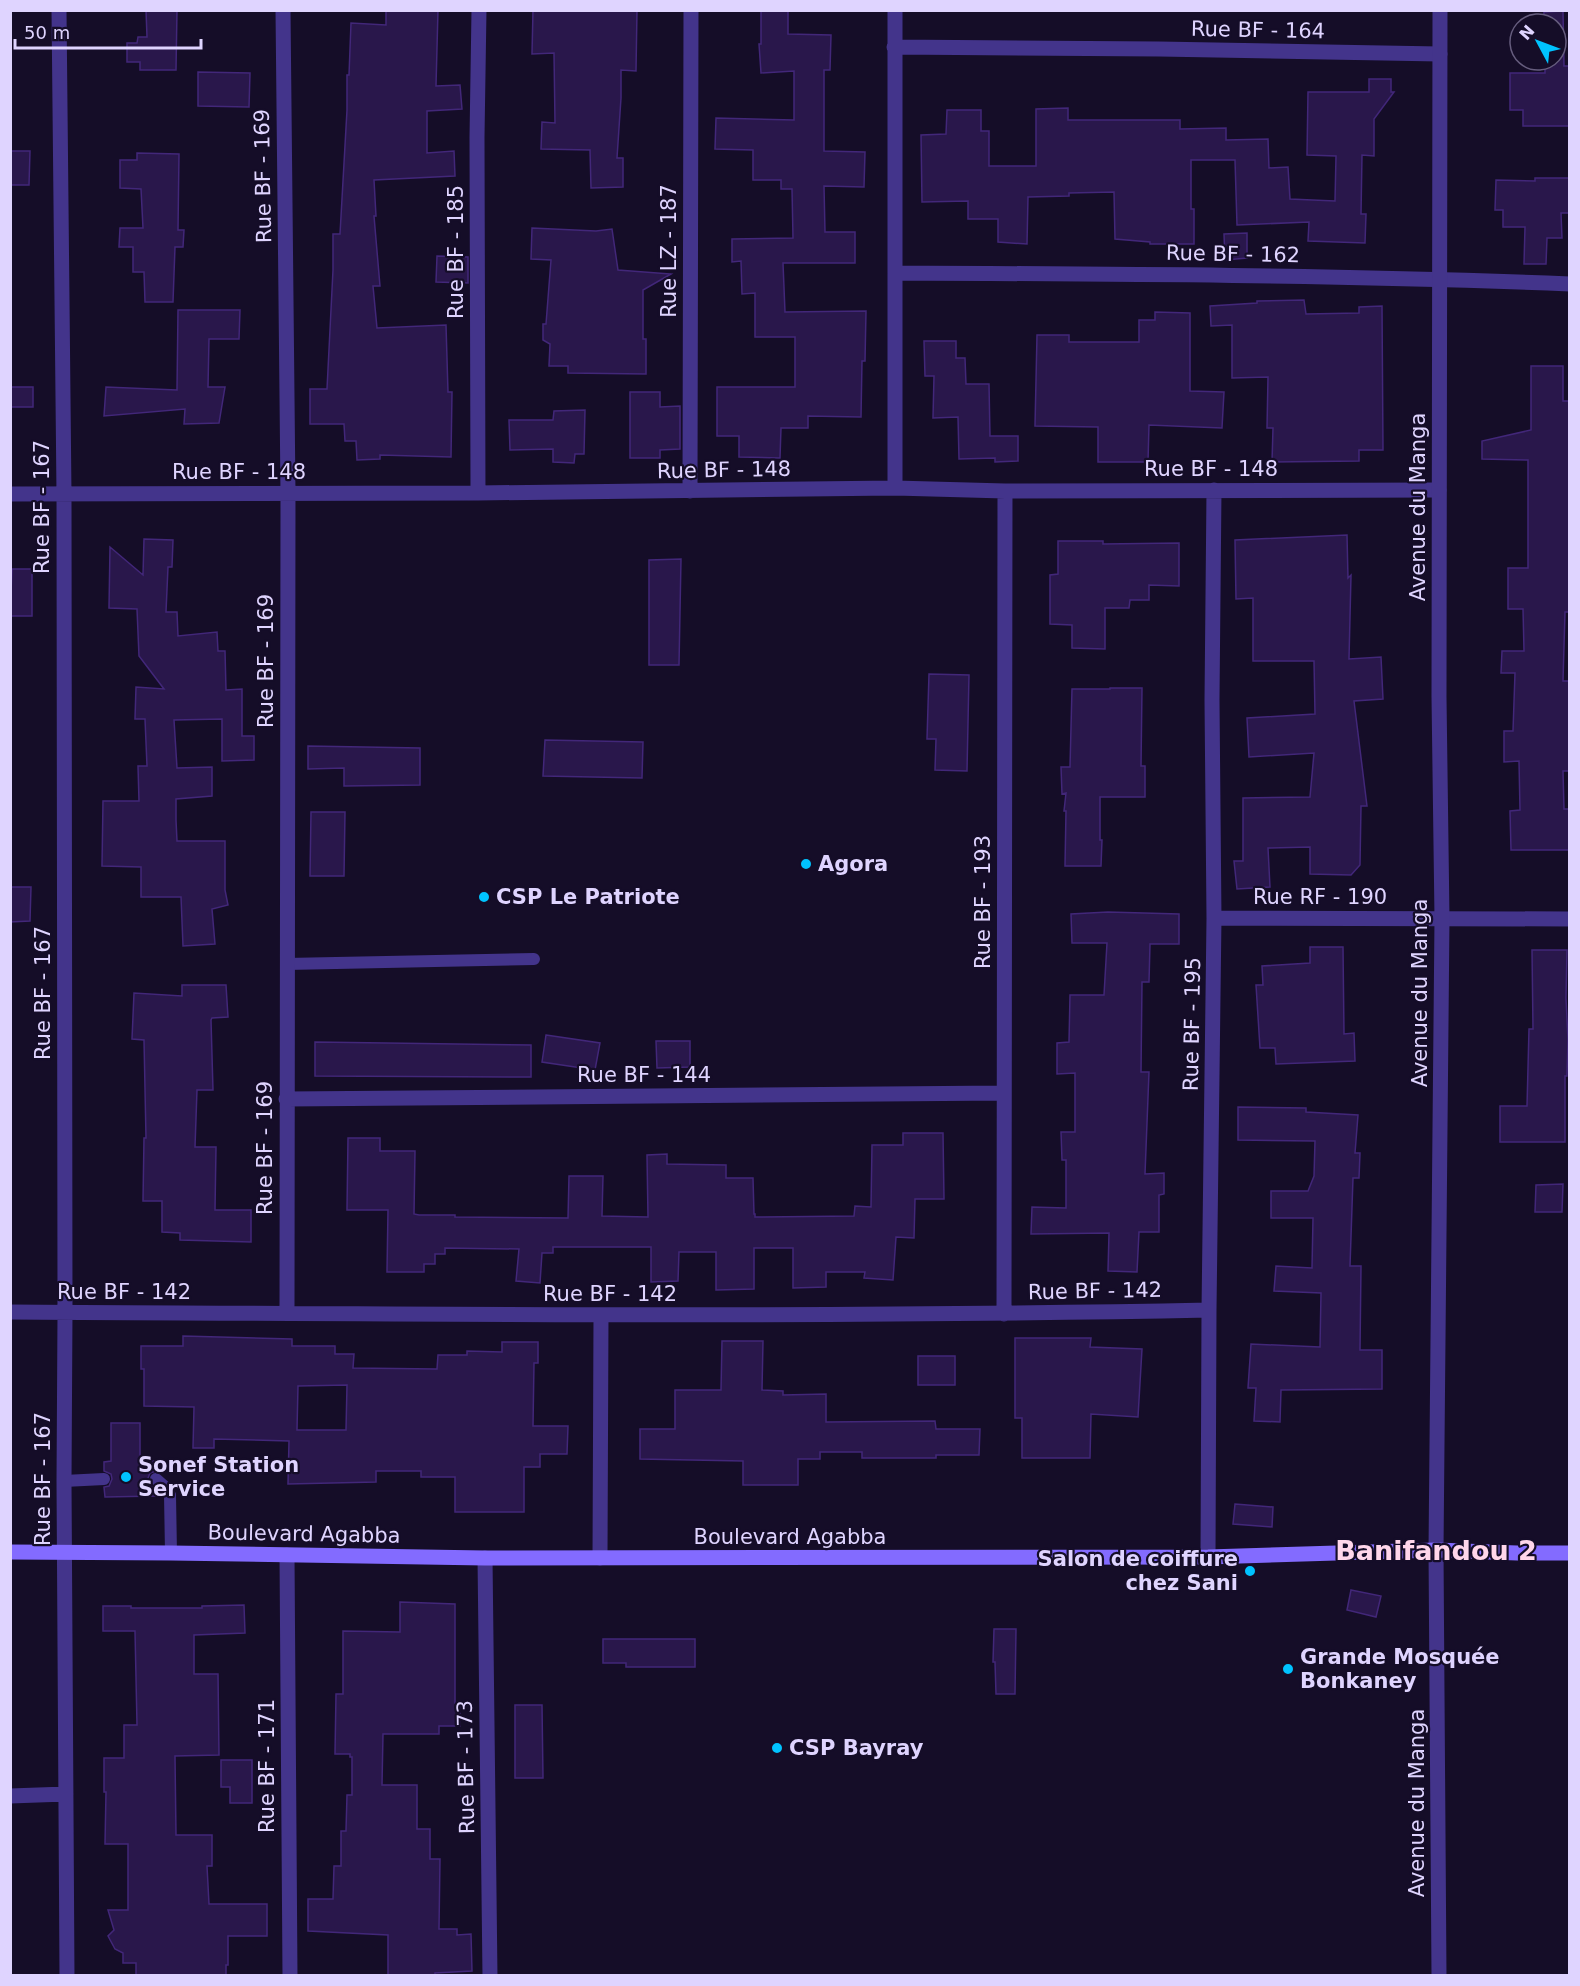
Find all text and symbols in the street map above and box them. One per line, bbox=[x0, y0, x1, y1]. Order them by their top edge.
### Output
scale bar bbox=[15, 12, 201, 50]
north arrow bbox=[1508, 12, 1568, 72]
street label: Rue BF - 164 bbox=[1191, 17, 1325, 43]
text: N bbox=[1515, 21, 1539, 44]
text: 50 m bbox=[24, 22, 70, 43]
street label: Rue BF - 169 bbox=[250, 109, 276, 243]
street label: Rue LZ - 187 bbox=[657, 184, 681, 318]
street label: Rue BF - 185 bbox=[444, 185, 468, 319]
street label: Rue BF - 162 bbox=[1166, 241, 1300, 267]
street label: Avenue du Manga bbox=[1406, 413, 1430, 601]
street label: Rue BF - 167 bbox=[30, 440, 54, 574]
street label: Rue BF - 148 bbox=[657, 457, 791, 483]
street label: Rue BF - 148 bbox=[1144, 457, 1278, 481]
street label: Rue BF - 148 bbox=[172, 460, 306, 484]
street label: Rue BF - 169 bbox=[254, 594, 278, 728]
street label: Rue BF - 193 bbox=[971, 835, 995, 969]
place label: Agora bbox=[818, 852, 888, 876]
marker: Agora bbox=[799, 857, 813, 871]
place label: CSP Le Patriote bbox=[496, 885, 680, 909]
street label: Rue RF - 190 bbox=[1253, 885, 1387, 909]
marker: CSP Le Patriote bbox=[477, 890, 491, 904]
street label: Avenue du Manga bbox=[1408, 899, 1432, 1087]
street label: Rue BF - 167 bbox=[31, 926, 55, 1060]
street label: Rue BF - 195 bbox=[1179, 957, 1205, 1091]
street label: Rue BF - 144 bbox=[577, 1063, 711, 1087]
street label: Rue BF - 169 bbox=[253, 1081, 277, 1215]
street label: Rue BF - 142 bbox=[1028, 1278, 1162, 1304]
street label: Rue BF - 142 bbox=[57, 1280, 191, 1304]
street label: Rue BF - 142 bbox=[543, 1282, 677, 1306]
street label: Rue BF - 167 bbox=[31, 1412, 55, 1546]
place label: Sonef Station Service bbox=[138, 1453, 299, 1501]
marker: Sonef Station Service bbox=[119, 1470, 133, 1484]
street label: Boulevard Agabba bbox=[207, 1520, 401, 1548]
street label: Boulevard Agabba bbox=[694, 1525, 886, 1549]
district label: Banifandou 2 bbox=[1335, 1535, 1537, 1566]
place label: Salon de coiffure chez Sani bbox=[1038, 1547, 1238, 1595]
marker: Salon de coiffure chez Sani bbox=[1243, 1564, 1257, 1578]
place label: Grande Mosquée Bonkaney bbox=[1300, 1645, 1500, 1693]
marker: Grande Mosquée Bonkaney bbox=[1281, 1662, 1295, 1676]
street label: Rue BF - 171 bbox=[255, 1699, 279, 1833]
street label: Rue BF - 173 bbox=[453, 1700, 479, 1834]
street label: Avenue du Manga bbox=[1405, 1709, 1429, 1897]
place label: CSP Bayray bbox=[789, 1736, 924, 1760]
marker: CSP Bayray bbox=[770, 1741, 784, 1755]

